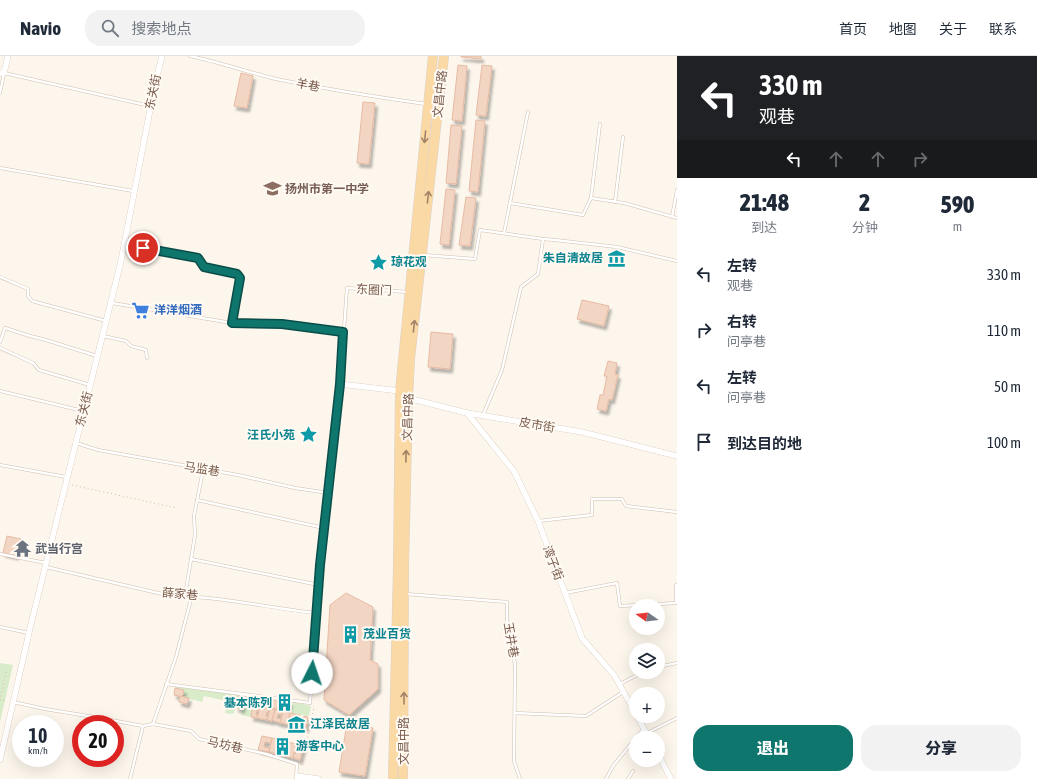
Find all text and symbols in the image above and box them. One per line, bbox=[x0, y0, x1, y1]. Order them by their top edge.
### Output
search box bbox=[85, 10, 365, 46]
text: Navio bbox=[20, 17, 61, 39]
icon: search bbox=[99, 17, 121, 39]
text: 搜索地点 bbox=[131, 20, 191, 37]
text: 首页 bbox=[839, 21, 867, 37]
text: 地图 bbox=[889, 21, 917, 37]
text: 关于 bbox=[939, 21, 967, 37]
text: 联系 bbox=[989, 21, 1017, 37]
street label: 文昌中路 bbox=[431, 69, 449, 119]
text: 330 m bbox=[759, 69, 822, 101]
icon: left bbox=[693, 72, 745, 124]
street label: 东关街 bbox=[142, 73, 164, 111]
street label: 羊巷 bbox=[295, 76, 321, 94]
text: 观巷 bbox=[759, 106, 795, 127]
one-way arrow bbox=[421, 130, 428, 143]
icon: left bbox=[783, 148, 805, 170]
icon: ahead bbox=[825, 148, 847, 170]
icon: ahead bbox=[867, 148, 889, 170]
icon: right bbox=[909, 148, 931, 170]
school or university icon: 扬州市第一中学 bbox=[262, 179, 282, 199]
place label: 扬州市第一中学 bbox=[285, 182, 369, 196]
text: 21:48 bbox=[740, 189, 789, 216]
text: 2 bbox=[859, 189, 870, 216]
one-way arrow bbox=[425, 191, 432, 204]
text: 590 bbox=[940, 191, 974, 218]
text: m bbox=[953, 219, 962, 234]
text: 到达 bbox=[751, 220, 777, 235]
text: 分钟 bbox=[852, 220, 878, 235]
pin bbox=[126, 231, 160, 265]
icon: arrive bbox=[132, 237, 154, 259]
museum icon: 朱自清故居 bbox=[606, 248, 626, 268]
place label: 朱自清故居 bbox=[543, 251, 603, 265]
place icon: 琼花观 bbox=[368, 252, 388, 272]
place label: 琼花观 bbox=[391, 255, 427, 269]
text: 左转 bbox=[727, 257, 757, 274]
icon: left bbox=[693, 263, 715, 285]
text: 330 m bbox=[987, 266, 1021, 283]
text: 观巷 bbox=[727, 278, 753, 293]
street label: 东圈门 bbox=[356, 282, 392, 298]
supermarket icon: 洋洋烟酒 bbox=[131, 300, 151, 320]
place label: 洋洋烟酒 bbox=[154, 303, 202, 317]
text: 右转 bbox=[727, 313, 757, 330]
icon: right bbox=[693, 319, 715, 341]
one-way arrow bbox=[410, 320, 418, 333]
text: 110 m bbox=[987, 322, 1021, 339]
text: 问亭巷 bbox=[727, 334, 766, 349]
text: 左转 bbox=[727, 369, 757, 386]
icon: left bbox=[693, 375, 715, 397]
text: 50 m bbox=[994, 378, 1021, 395]
street label: 东关街 bbox=[73, 390, 95, 428]
text: 问亭巷 bbox=[727, 390, 766, 405]
street label: 文昌中路 bbox=[400, 393, 416, 441]
street label: 皮市街 bbox=[518, 415, 556, 435]
place icon: 汪氏小苑 bbox=[298, 425, 318, 445]
place label: 汪氏小苑 bbox=[247, 428, 295, 442]
icon: arrive bbox=[693, 431, 715, 453]
text: 100 m bbox=[987, 434, 1021, 451]
text: 到达目的地 bbox=[727, 435, 802, 452]
one-way arrow bbox=[403, 450, 410, 463]
street label: 马监巷 bbox=[183, 459, 221, 479]
temple icon: 武当行宫 bbox=[12, 539, 32, 559]
place label: 武当行宫 bbox=[35, 542, 83, 556]
street label: 湾子街 bbox=[540, 544, 566, 582]
street label: 薛家巷 bbox=[161, 585, 199, 603]
north arrow bbox=[629, 599, 665, 635]
map controls bbox=[629, 599, 665, 767]
street label: 玉井巷 bbox=[501, 621, 521, 659]
building icon: 茂业百货 bbox=[340, 624, 360, 644]
place label: 茂业百货 bbox=[363, 627, 411, 641]
button: layers bbox=[629, 643, 665, 679]
position arrow bbox=[291, 652, 333, 694]
button: + bbox=[629, 687, 665, 723]
one-way arrow bbox=[400, 692, 408, 705]
building icon: 基本陈列 bbox=[275, 693, 295, 713]
place label: 基本陈列 bbox=[224, 696, 272, 710]
museum icon: 江泽民故居 bbox=[287, 714, 307, 734]
speed limit sign: 20 bbox=[72, 715, 124, 767]
place label: 江泽民故居 bbox=[310, 717, 370, 731]
street label: 文昌中路 bbox=[397, 717, 411, 765]
text: 10 bbox=[29, 724, 47, 747]
button: 退出 bbox=[693, 725, 853, 771]
button: 分享 bbox=[861, 725, 1021, 771]
button: − bbox=[629, 731, 665, 767]
street label: 马坊巷 bbox=[206, 734, 244, 756]
building icon: 游客中心 bbox=[273, 736, 293, 756]
place label: 游客中心 bbox=[296, 739, 344, 753]
text: km/h bbox=[28, 745, 48, 756]

